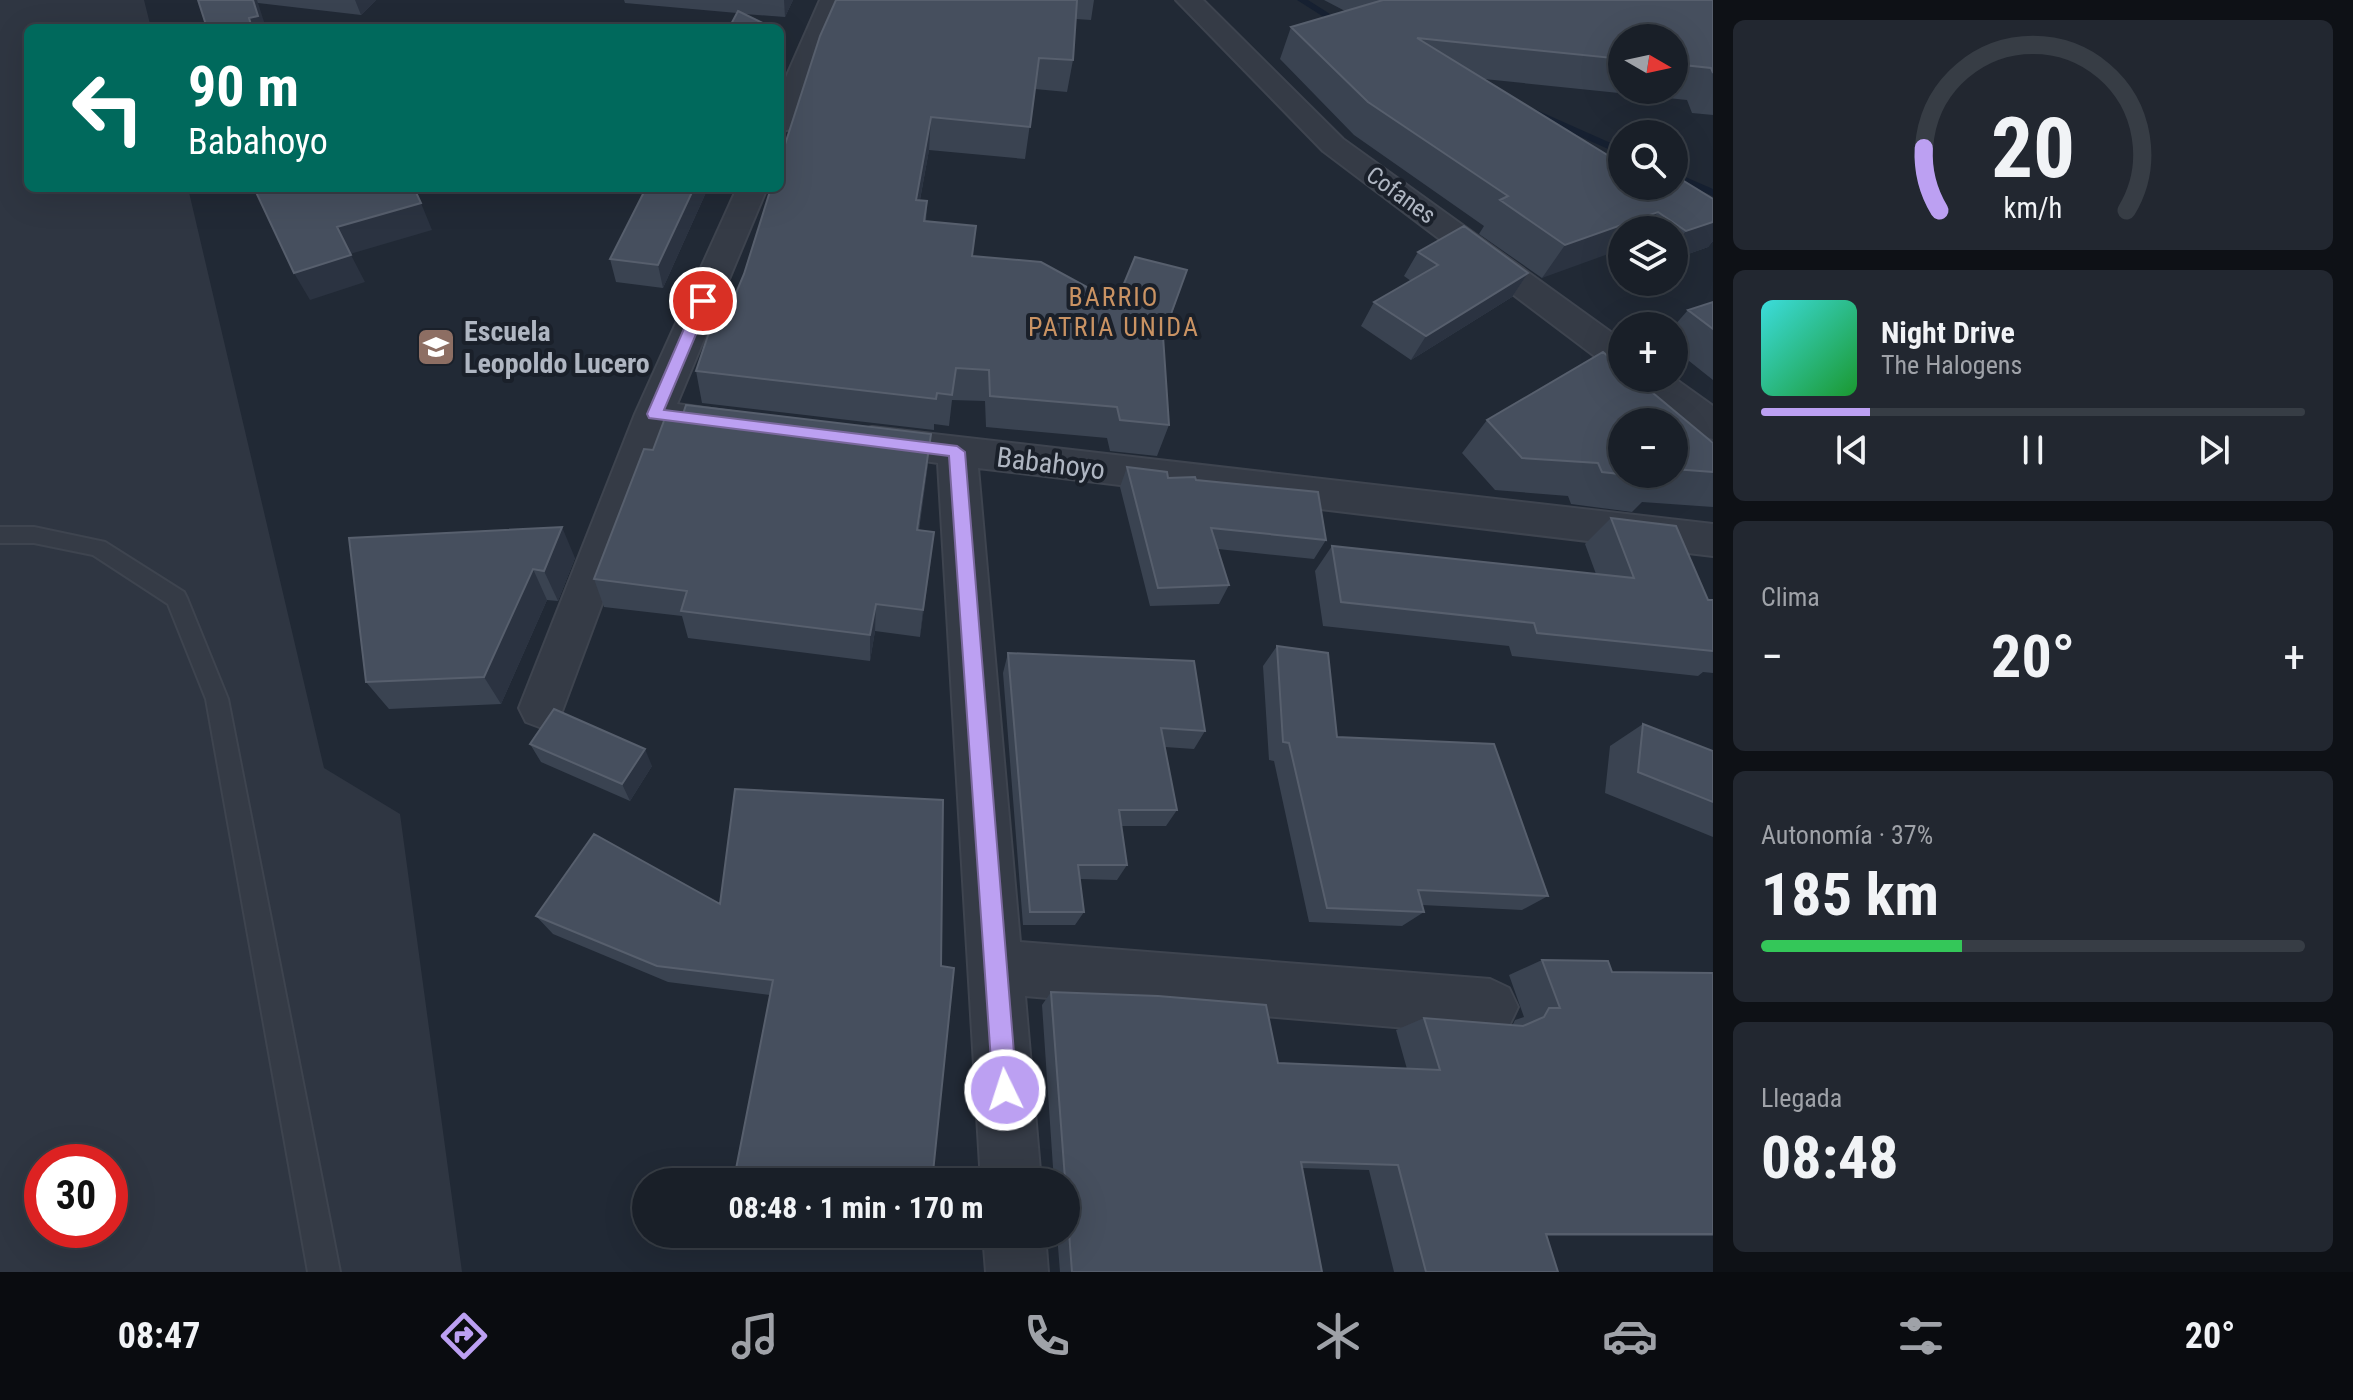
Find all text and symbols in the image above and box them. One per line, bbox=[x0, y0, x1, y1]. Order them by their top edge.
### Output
north arrow bbox=[1608, 24, 1688, 104]
map controls bbox=[1608, 24, 1688, 488]
text: 90 m bbox=[188, 54, 299, 120]
icon: left bbox=[56, 56, 160, 160]
text: 20 bbox=[1991, 100, 2075, 197]
button: search bbox=[1608, 120, 1688, 200]
text: Babahoyo bbox=[188, 121, 328, 163]
street label: Cofanes bbox=[1361, 161, 1441, 229]
text: km/h bbox=[2004, 191, 2062, 225]
button: layers bbox=[1608, 216, 1688, 296]
pin bbox=[669, 267, 737, 335]
icon: arrive bbox=[681, 279, 725, 323]
district label: BARRIO PATRIA UNIDA bbox=[1028, 282, 1200, 342]
button: + bbox=[1608, 312, 1688, 392]
place label: Escuela Leopoldo Lucero bbox=[464, 315, 650, 380]
text: Night Drive bbox=[1881, 315, 2015, 350]
school or university icon: Escuela Leopoldo Lucero bbox=[415, 326, 457, 368]
text: The Halogens bbox=[1881, 350, 2022, 380]
button: − bbox=[1608, 408, 1688, 488]
icon: previous bbox=[1830, 428, 1874, 472]
icon: pause bbox=[2011, 428, 2055, 472]
icon: next bbox=[2192, 428, 2236, 472]
street label: Babahoyo bbox=[995, 440, 1107, 487]
text: Clima bbox=[1761, 582, 1820, 612]
text: 20° bbox=[1991, 621, 2075, 692]
text: − bbox=[1761, 631, 1783, 683]
text: + bbox=[2283, 631, 2305, 683]
text: Autonomía · 37% bbox=[1761, 820, 1933, 850]
text: 185 km bbox=[1761, 859, 1939, 930]
position arrow bbox=[963, 1048, 1047, 1132]
text: Llegada bbox=[1761, 1083, 1842, 1113]
text: 08:48 bbox=[1761, 1122, 1899, 1193]
speed limit sign: 30 bbox=[24, 1144, 128, 1248]
text: 08:48 · 1 min · 170 m bbox=[729, 1190, 983, 1225]
icon: directions bbox=[436, 1308, 492, 1364]
icon: music bbox=[727, 1308, 783, 1364]
icon: phone bbox=[1019, 1308, 1075, 1364]
icon: climate bbox=[1310, 1308, 1366, 1364]
icon: car bbox=[1602, 1308, 1658, 1364]
icon: filters bbox=[1893, 1308, 1949, 1364]
text: 08:47 bbox=[118, 1315, 200, 1357]
text: 20° bbox=[2185, 1315, 2235, 1357]

